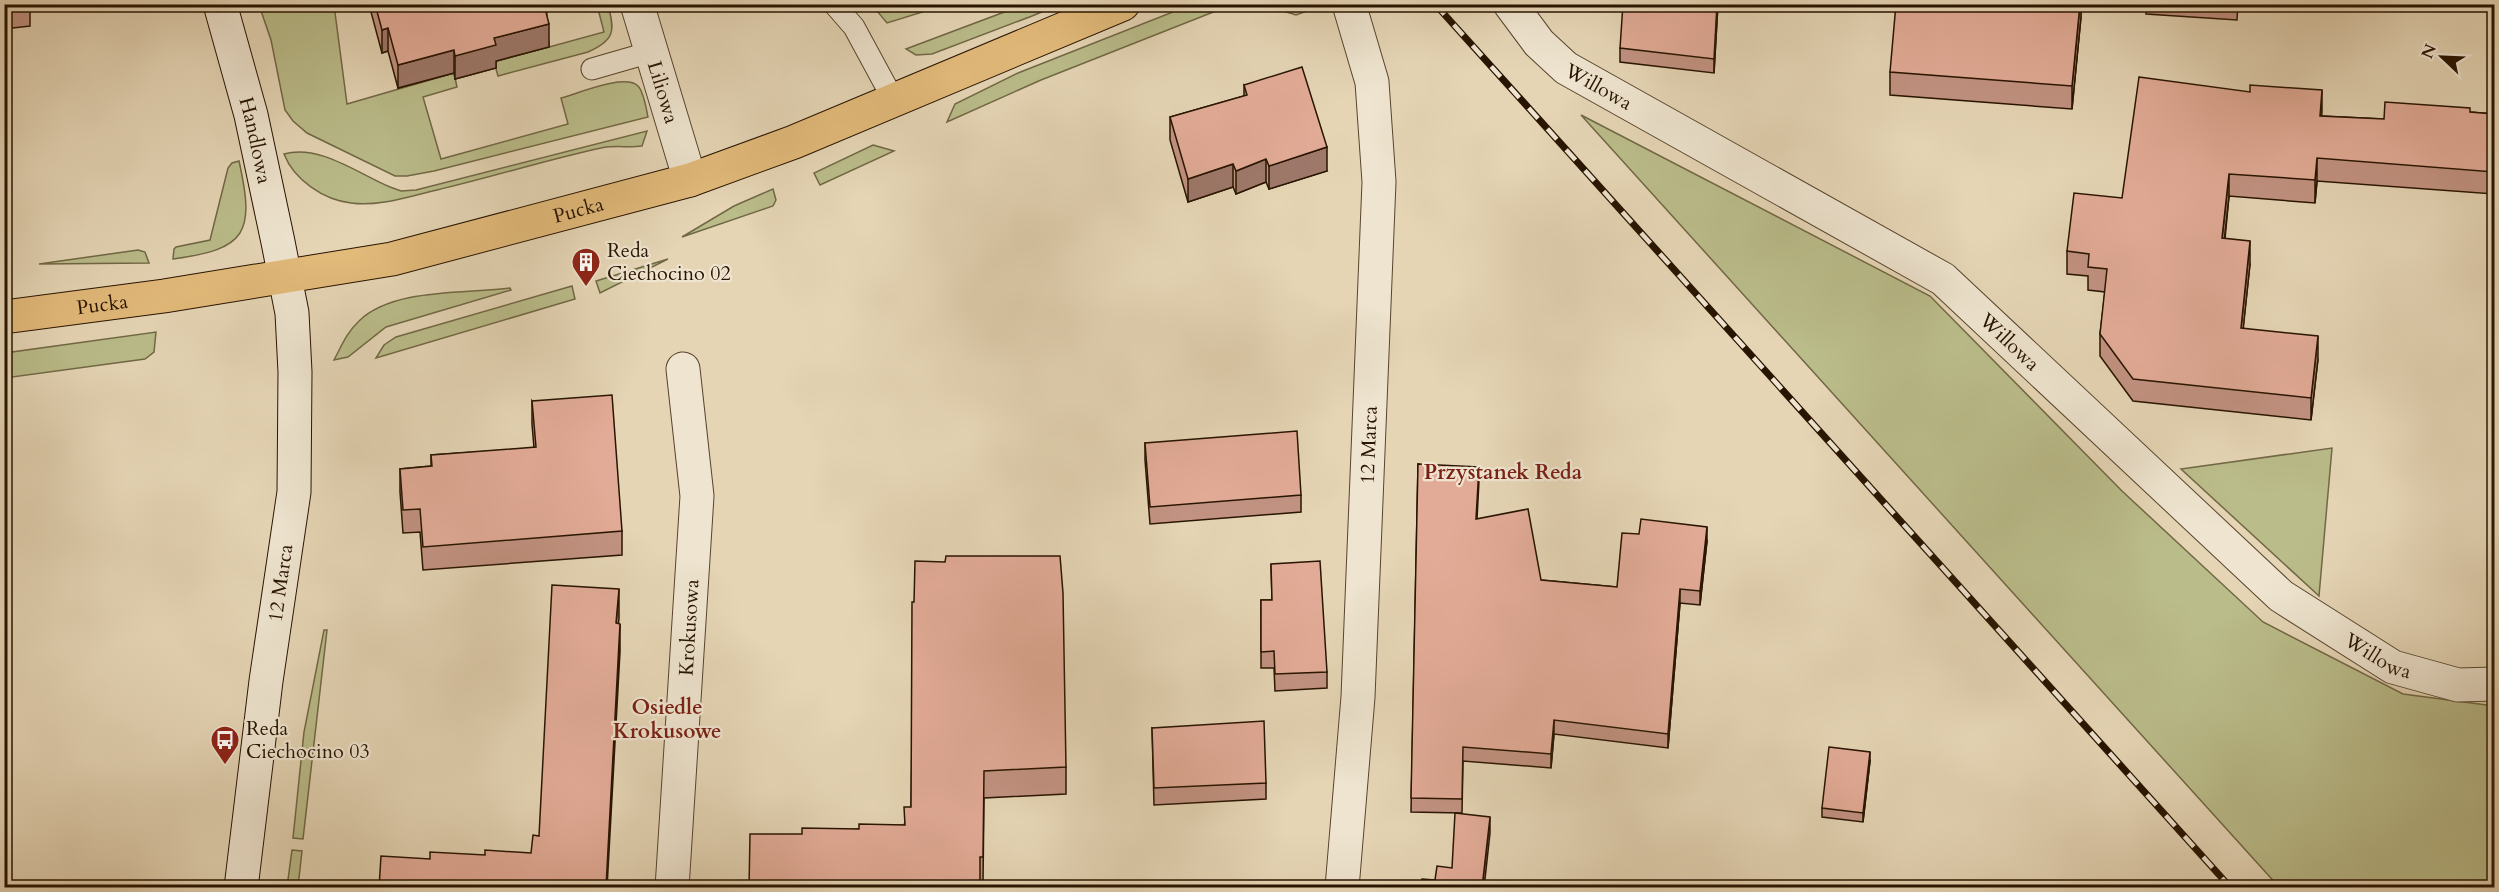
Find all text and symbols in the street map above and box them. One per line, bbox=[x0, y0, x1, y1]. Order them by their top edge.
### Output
north arrow bbox=[2412, 27, 2472, 87]
text: N bbox=[2416, 41, 2442, 62]
street label: Willowa bbox=[1559, 57, 1637, 117]
street label: Liliowa bbox=[641, 58, 685, 127]
street label: Handlowa bbox=[233, 94, 278, 186]
street label: Pucka bbox=[550, 190, 607, 230]
place label: Reda Ciechocino 02 bbox=[607, 237, 731, 287]
building icon: Reda Ciechocino 02 bbox=[570, 246, 602, 288]
street label: Pucka bbox=[75, 288, 130, 321]
street label: Willowa bbox=[1973, 306, 2046, 377]
street label: 12 Marca bbox=[1354, 405, 1384, 485]
district label: Przystanek Reda bbox=[1424, 458, 1583, 487]
street label: 12 Marca bbox=[262, 542, 299, 624]
street label: Krokusowa bbox=[673, 578, 706, 677]
street label: Willowa bbox=[2338, 626, 2414, 685]
district label: Osiedle Krokusowe bbox=[613, 693, 721, 746]
place label: Reda Ciechocino 03 bbox=[246, 715, 370, 765]
bus stop icon: Reda Ciechocino 03 bbox=[209, 724, 241, 766]

